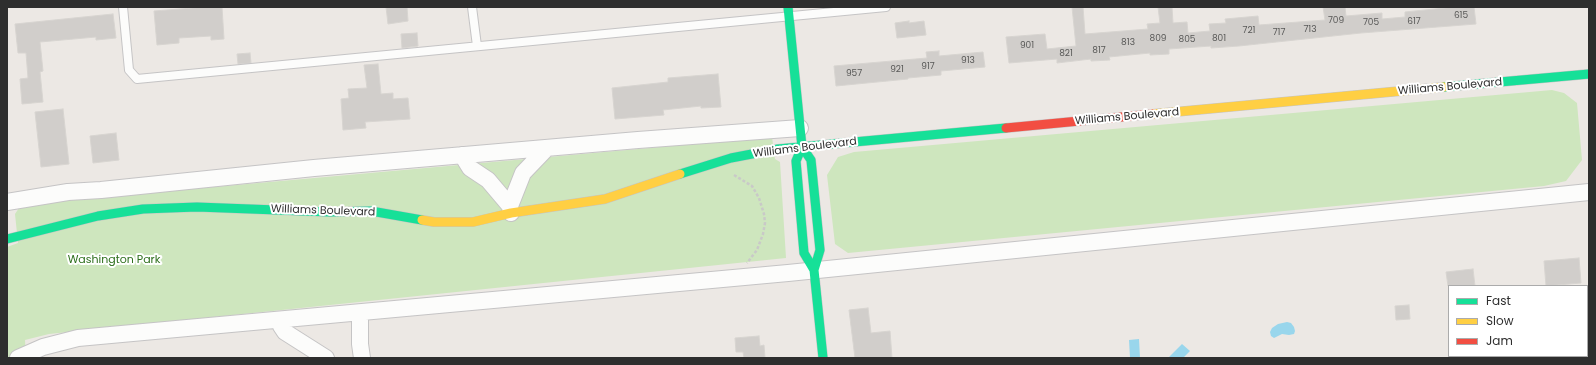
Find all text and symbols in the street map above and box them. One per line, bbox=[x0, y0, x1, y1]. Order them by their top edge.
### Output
house number: 615 bbox=[1454, 11, 1468, 21]
house number: 709 bbox=[1328, 16, 1344, 26]
house number: 617 bbox=[1407, 17, 1421, 27]
house number: 705 bbox=[1363, 18, 1379, 28]
house number: 713 bbox=[1303, 25, 1317, 35]
house number: 721 bbox=[1243, 26, 1255, 36]
house number: 717 bbox=[1273, 28, 1285, 38]
house number: 809 bbox=[1149, 34, 1167, 44]
house number: 801 bbox=[1212, 34, 1226, 44]
house number: 805 bbox=[1179, 35, 1195, 45]
house number: 813 bbox=[1121, 38, 1135, 48]
house number: 901 bbox=[1020, 41, 1034, 51]
house number: 817 bbox=[1092, 46, 1106, 56]
house number: 821 bbox=[1059, 49, 1073, 59]
house number: 913 bbox=[961, 56, 975, 66]
house number: 917 bbox=[921, 62, 935, 72]
house number: 921 bbox=[890, 65, 904, 75]
house number: 957 bbox=[846, 69, 862, 79]
street label: Williams Boulevard bbox=[1397, 76, 1503, 98]
street label: Williams Boulevard bbox=[1074, 106, 1180, 128]
street label: Williams Boulevard bbox=[752, 135, 858, 161]
street label: Williams Boulevard bbox=[271, 203, 375, 219]
park label: Washington Park bbox=[68, 253, 160, 267]
legend bbox=[1448, 285, 1588, 357]
text: Fast bbox=[1486, 292, 1511, 309]
text: Slow bbox=[1486, 312, 1514, 329]
text: Jam bbox=[1486, 332, 1513, 349]

